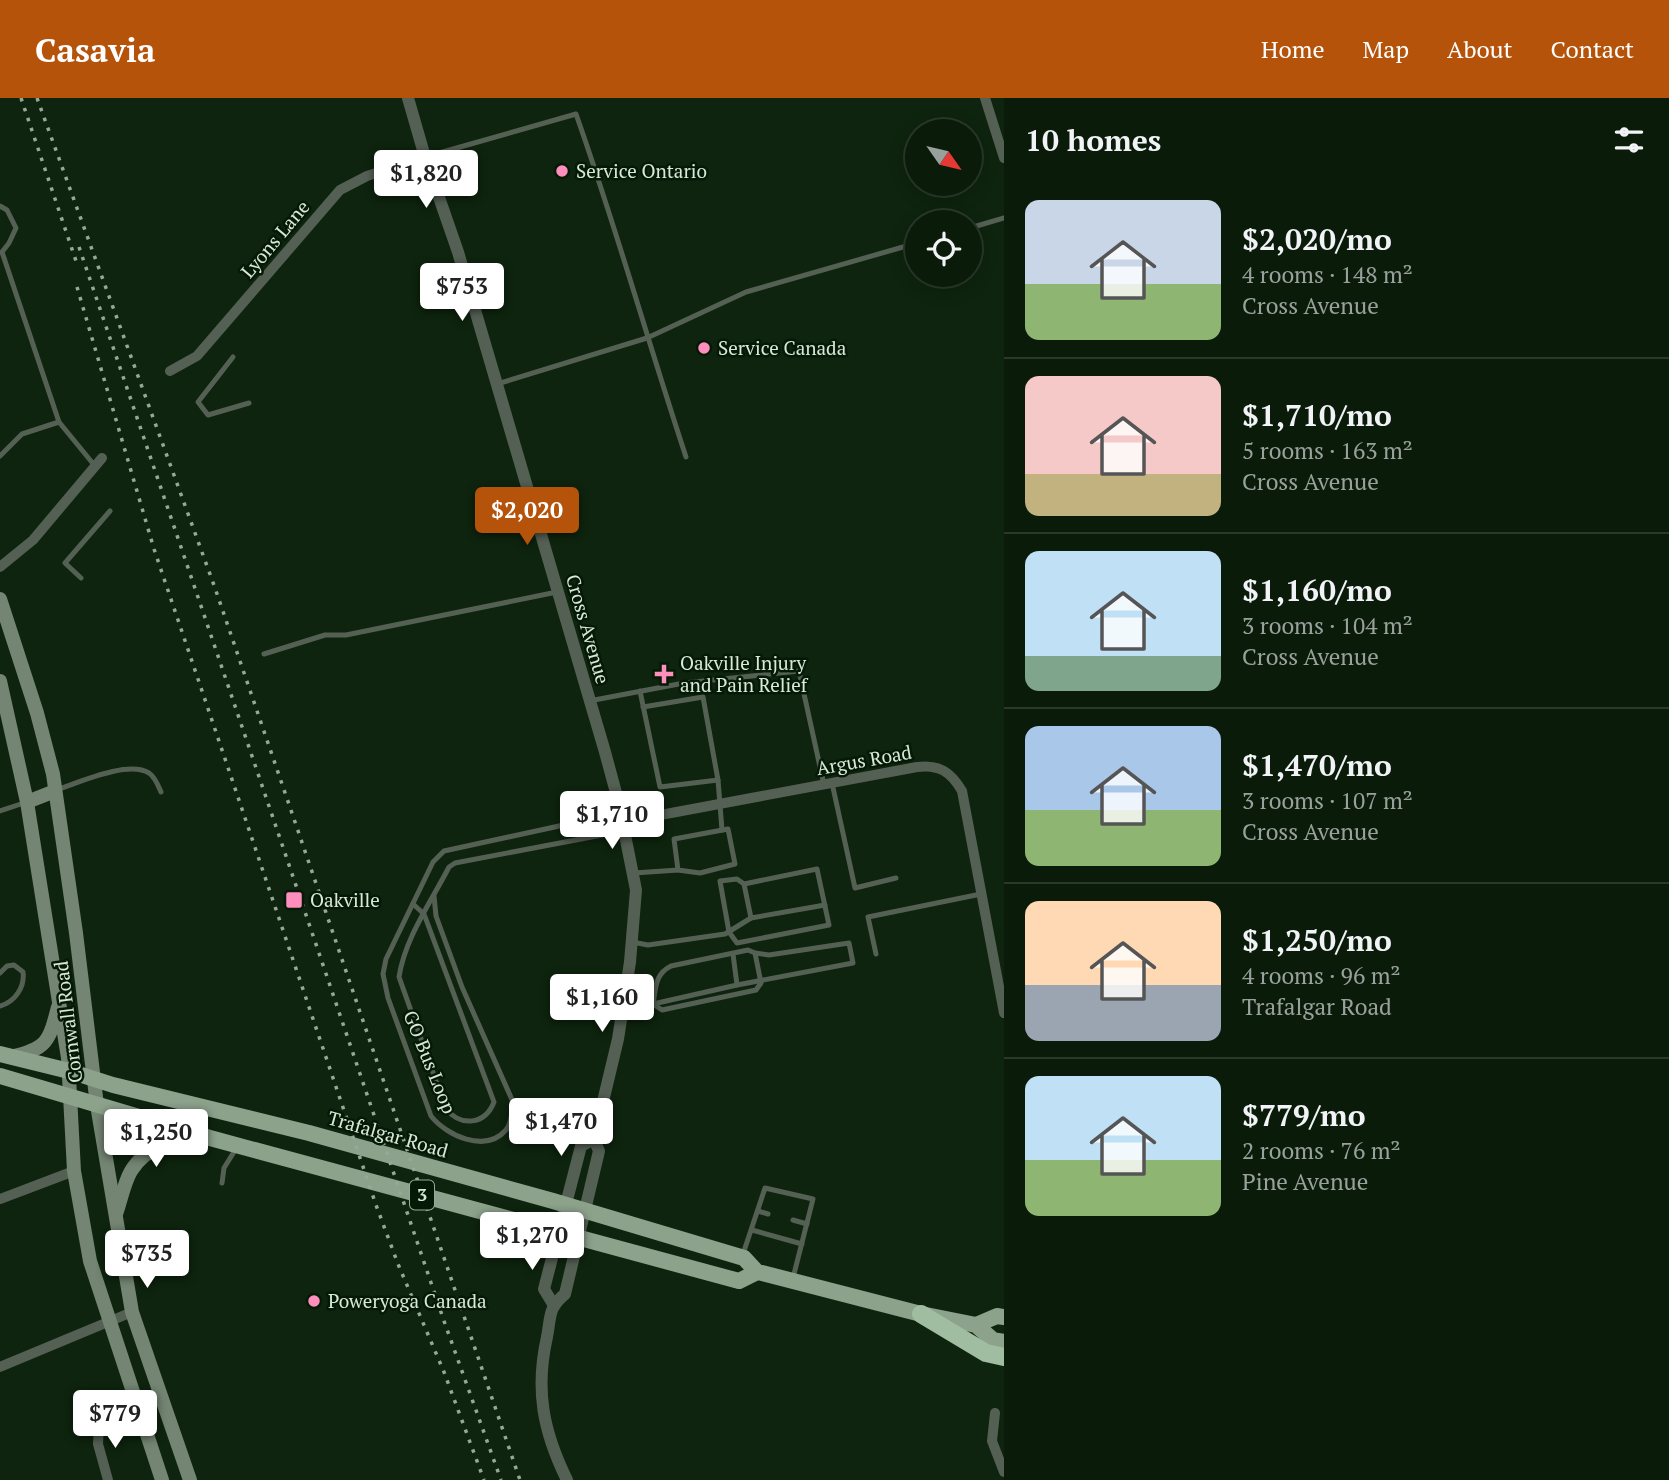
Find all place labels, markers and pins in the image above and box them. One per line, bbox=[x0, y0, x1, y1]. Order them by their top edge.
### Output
pin: $1,820 bbox=[369, 150, 483, 210]
place label: Service Ontario bbox=[576, 158, 707, 183]
marker: Service Ontario bbox=[554, 163, 570, 179]
pin: $753 bbox=[421, 264, 503, 323]
place label: Service Canada bbox=[718, 335, 847, 360]
marker: Service Canada bbox=[696, 340, 712, 356]
pin: $2,020 bbox=[470, 488, 584, 547]
place label: Oakville Injury and Pain Relief bbox=[680, 650, 809, 697]
marker: Oakville Injury and Pain Relief bbox=[654, 664, 674, 684]
pin: $1,710 bbox=[555, 792, 669, 851]
place label: Oakville bbox=[310, 887, 380, 912]
marker: Oakville bbox=[284, 890, 304, 910]
pin: $1,160 bbox=[545, 974, 659, 1034]
pin: $1,470 bbox=[504, 1098, 618, 1158]
pin: $1,250 bbox=[99, 1110, 213, 1169]
pin: $1,270 bbox=[475, 1212, 589, 1272]
pin: $735 bbox=[106, 1230, 188, 1290]
place label: Poweryoga Canada bbox=[328, 1288, 487, 1313]
marker: Poweryoga Canada bbox=[306, 1293, 322, 1309]
pin: $779 bbox=[74, 1390, 156, 1450]

